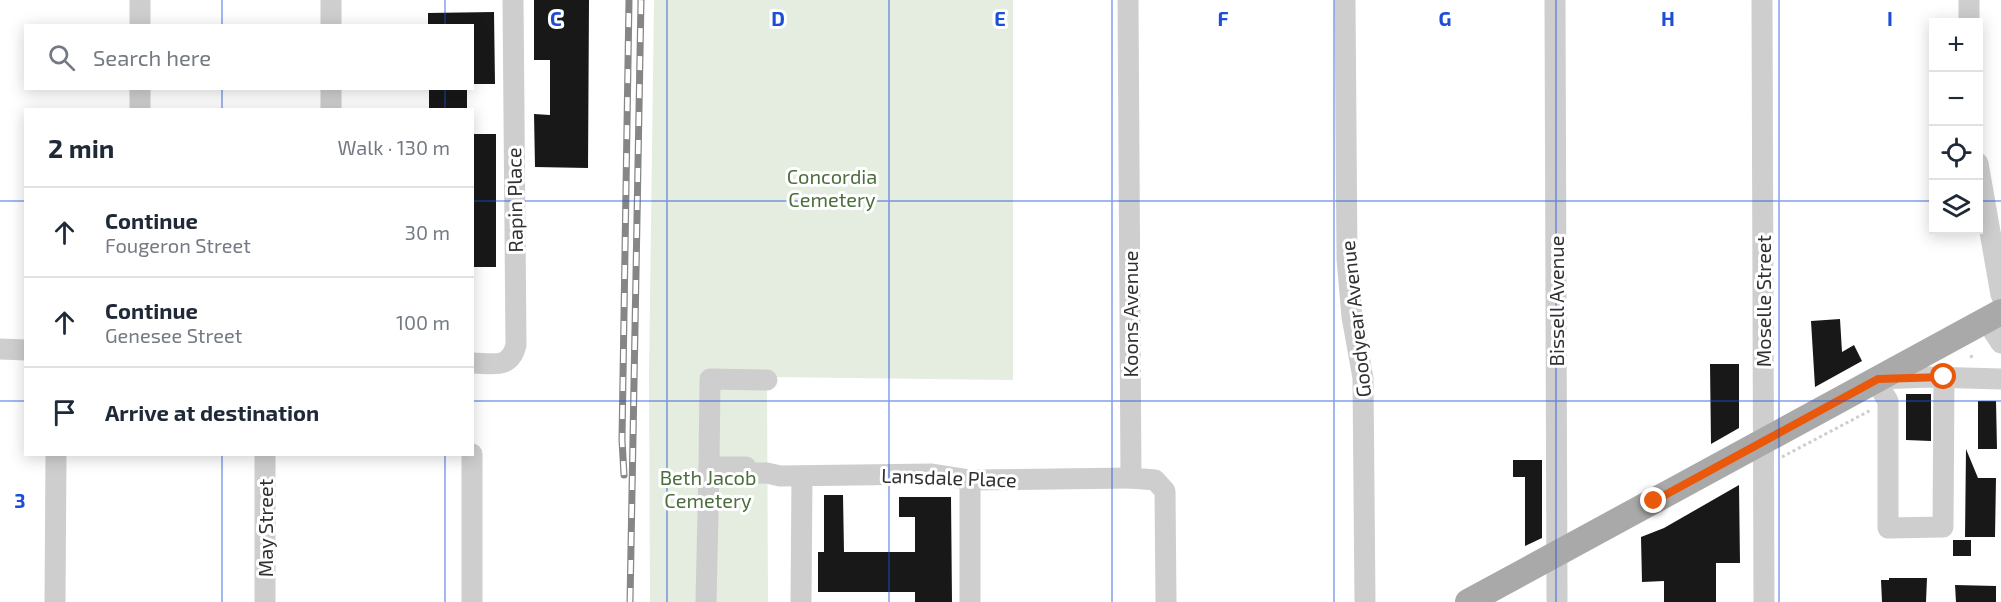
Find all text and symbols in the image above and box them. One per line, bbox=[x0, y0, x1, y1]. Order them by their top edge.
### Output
text: C bbox=[550, 6, 562, 30]
text: D bbox=[771, 6, 785, 30]
text: E bbox=[994, 6, 1006, 30]
text: F bbox=[1217, 6, 1229, 30]
text: G bbox=[1439, 6, 1451, 30]
text: H bbox=[1661, 6, 1675, 30]
text: I bbox=[1887, 6, 1893, 30]
map controls bbox=[1929, 18, 1983, 234]
button: + bbox=[1929, 18, 1983, 72]
search box bbox=[24, 24, 474, 90]
icon: search bbox=[45, 41, 78, 74]
text: Search here bbox=[93, 44, 211, 70]
button: − bbox=[1929, 72, 1983, 126]
button: locate bbox=[1929, 126, 1983, 180]
text: 2 min bbox=[48, 132, 114, 163]
text: Walk · 130 m bbox=[338, 135, 450, 159]
street label: Rapin Place bbox=[501, 147, 527, 253]
park label: Concordia Cemetery bbox=[787, 164, 877, 211]
button: layers bbox=[1929, 180, 1983, 234]
text: Continue bbox=[105, 207, 198, 233]
icon: ahead bbox=[48, 216, 81, 249]
text: 30 m bbox=[405, 220, 450, 244]
text: Fougeron Street bbox=[105, 233, 251, 257]
street label: Moselle Street bbox=[1751, 234, 1775, 367]
street label: Bissell Avenue bbox=[1544, 236, 1568, 366]
street label: Goodyear Avenue bbox=[1335, 239, 1375, 399]
street label: Koons Avenue bbox=[1118, 250, 1142, 378]
text: Continue bbox=[105, 297, 198, 323]
icon: ahead bbox=[48, 306, 81, 339]
text: 100 m bbox=[396, 310, 450, 334]
text: Genesee Street bbox=[105, 323, 242, 347]
route start bbox=[1930, 363, 1956, 389]
icon: arrive bbox=[48, 396, 81, 429]
text: Arrive at destination bbox=[105, 399, 319, 425]
street label: Lansdale Place bbox=[881, 463, 1017, 491]
park label: Beth Jacob Cemetery bbox=[660, 465, 756, 512]
street label: May Street bbox=[253, 478, 277, 577]
route end bbox=[1640, 487, 1666, 513]
text: 3 bbox=[14, 488, 26, 512]

